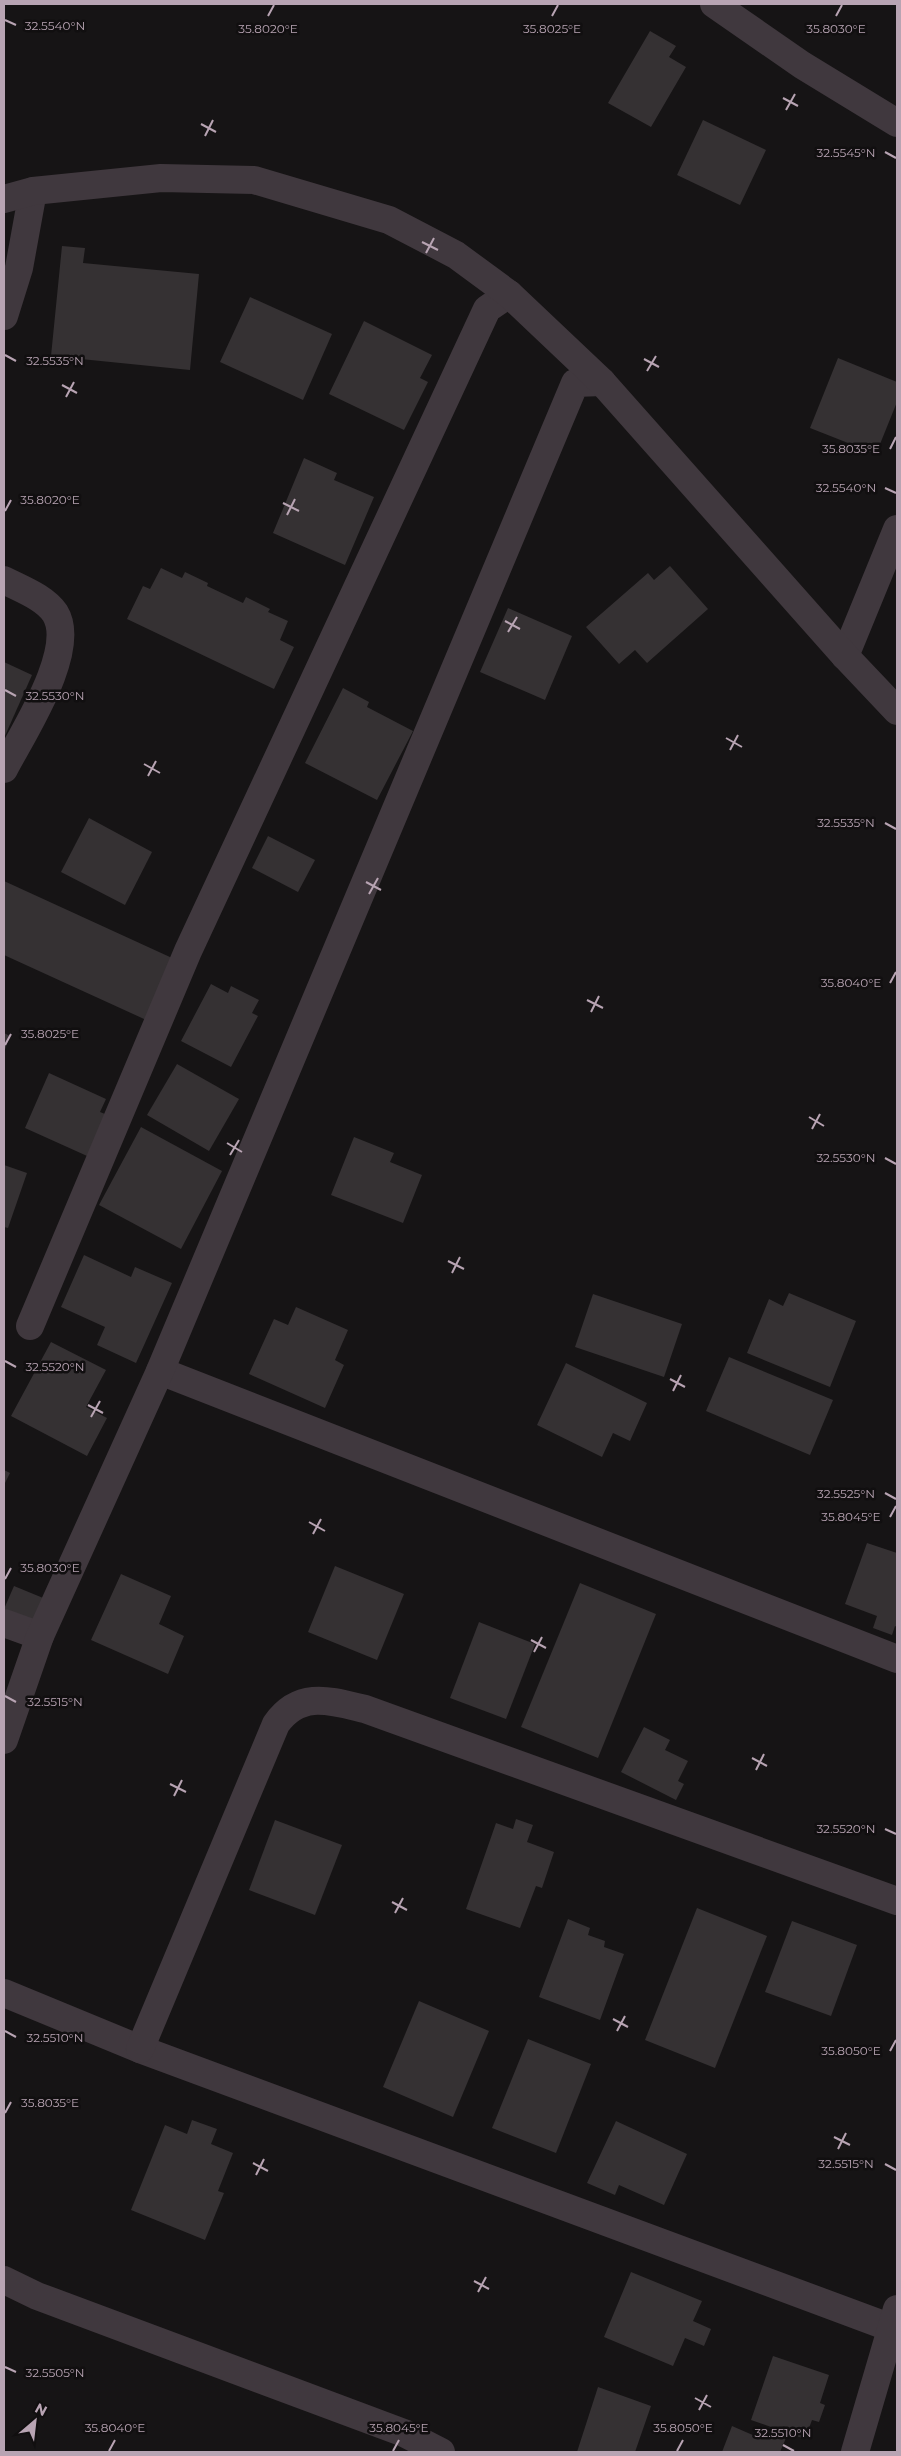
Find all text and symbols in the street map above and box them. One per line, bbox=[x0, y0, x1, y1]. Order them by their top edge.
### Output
text: 32.5540°N bbox=[25, 18, 85, 33]
text: 35.8020°E bbox=[238, 21, 298, 36]
text: 35.8025°E bbox=[523, 21, 581, 36]
text: 35.8030°E bbox=[806, 21, 866, 36]
text: 32.5545°N bbox=[816, 145, 876, 160]
text: 32.5535°N bbox=[26, 353, 84, 368]
text: 35.8035°E bbox=[822, 441, 880, 456]
text: 32.5540°N bbox=[816, 480, 876, 495]
text: 35.8020°E bbox=[20, 492, 80, 507]
text: 32.5530°N bbox=[25, 688, 85, 703]
text: 32.5535°N bbox=[817, 815, 875, 830]
text: 35.8040°E bbox=[821, 975, 881, 990]
text: 35.8025°E bbox=[21, 1026, 79, 1041]
text: 32.5530°N bbox=[816, 1150, 876, 1165]
text: 32.5520°N bbox=[25, 1359, 85, 1374]
text: 32.5525°N bbox=[817, 1486, 875, 1501]
text: 35.8045°E bbox=[821, 1509, 881, 1524]
text: 35.8030°E bbox=[20, 1560, 80, 1575]
text: 32.5515°N bbox=[27, 1694, 83, 1709]
text: 32.5520°N bbox=[816, 1821, 876, 1836]
text: 32.5510°N bbox=[27, 2030, 83, 2045]
text: 35.8050°E bbox=[821, 2043, 881, 2058]
text: 35.8035°E bbox=[21, 2095, 79, 2110]
text: 32.5515°N bbox=[818, 2156, 874, 2171]
text: 32.5505°N bbox=[25, 2365, 85, 2380]
north arrow bbox=[10, 2396, 60, 2446]
text: N bbox=[32, 2399, 50, 2420]
text: 35.8040°E bbox=[85, 2420, 145, 2435]
text: 35.8045°E bbox=[369, 2420, 429, 2435]
text: 35.8050°E bbox=[653, 2420, 713, 2435]
text: 32.5510°N bbox=[755, 2425, 811, 2440]

